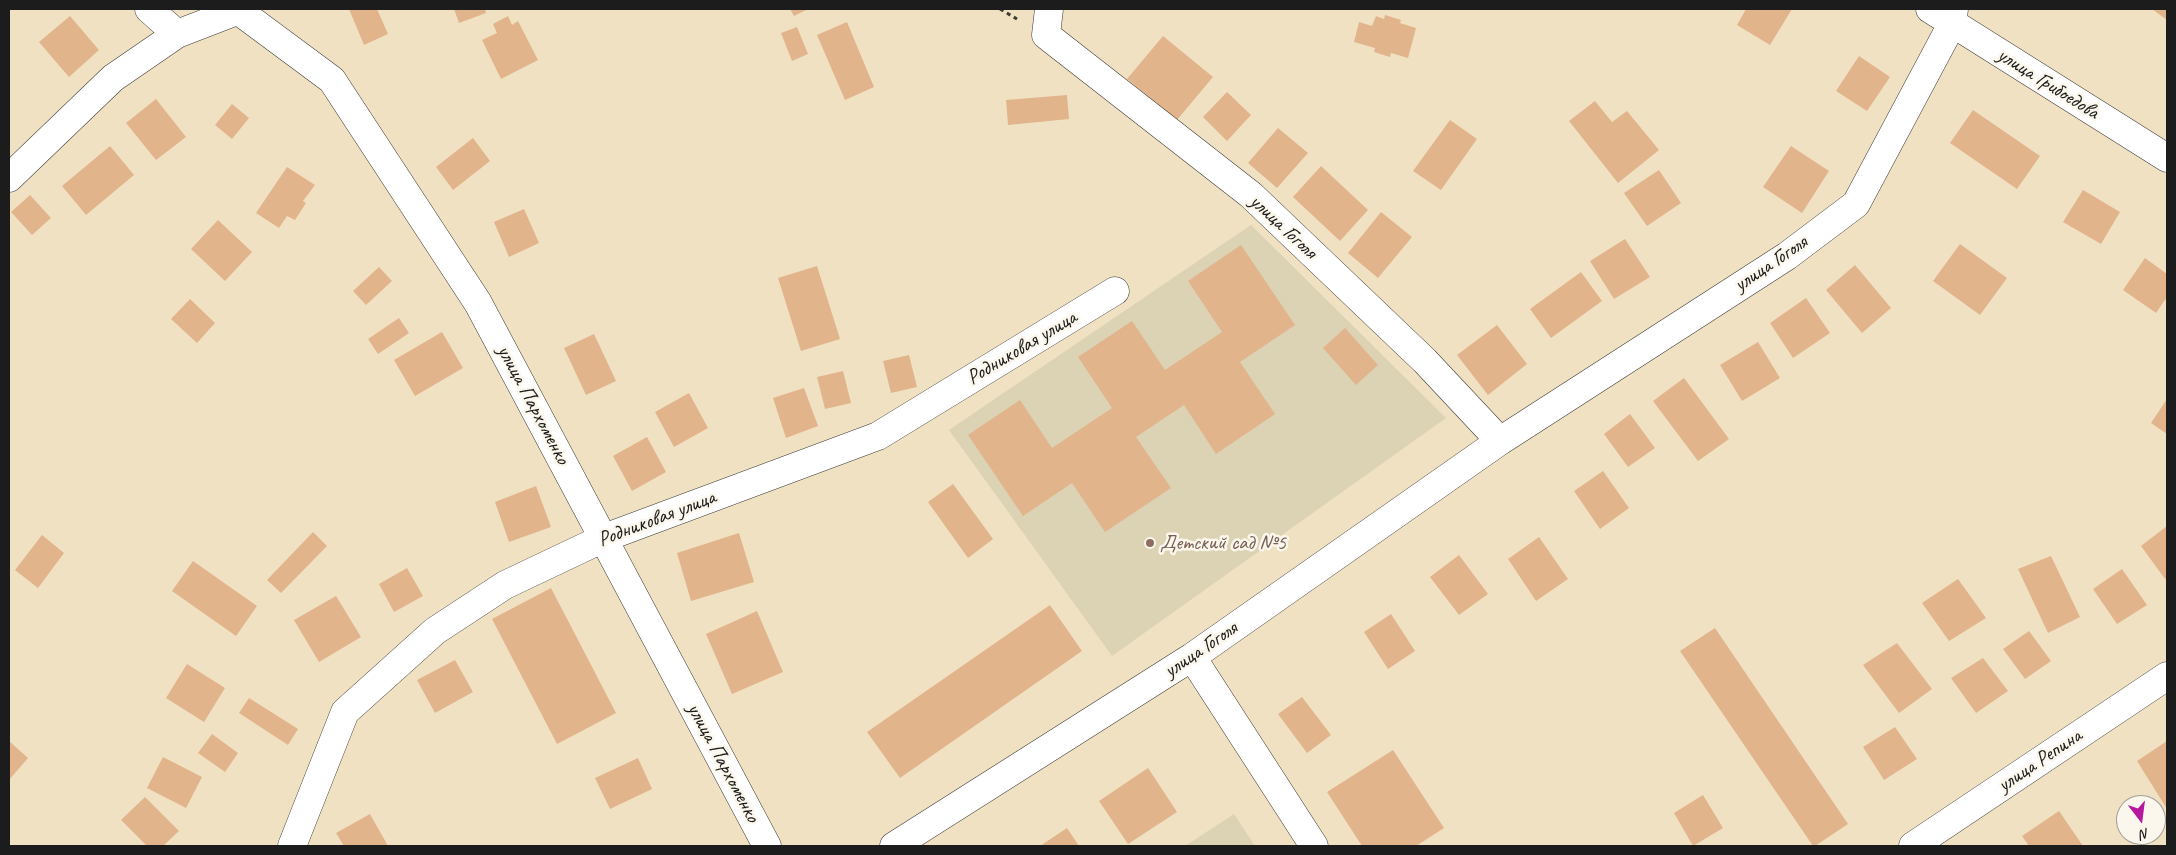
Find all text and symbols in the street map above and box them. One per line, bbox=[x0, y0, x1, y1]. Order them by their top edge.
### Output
street label: улица Грибоедова bbox=[1992, 43, 2104, 125]
street label: улица Гоголя bbox=[1244, 189, 1322, 265]
street label: улица Гоголя bbox=[1730, 230, 1812, 298]
street label: Родниковая улица bbox=[962, 305, 1082, 391]
street label: улица Пархоменко bbox=[491, 341, 575, 469]
street label: Родниковая улица bbox=[595, 485, 719, 553]
place label: Детский сад №5 bbox=[1160, 530, 1286, 556]
marker: Детский сад №5 bbox=[1144, 537, 1156, 549]
street label: улица Гоголя bbox=[1160, 616, 1242, 684]
street label: улица Пархоменко bbox=[681, 699, 765, 827]
street label: улица Репина bbox=[1993, 724, 2087, 798]
north arrow bbox=[2116, 795, 2166, 845]
text: N bbox=[2138, 825, 2151, 843]

